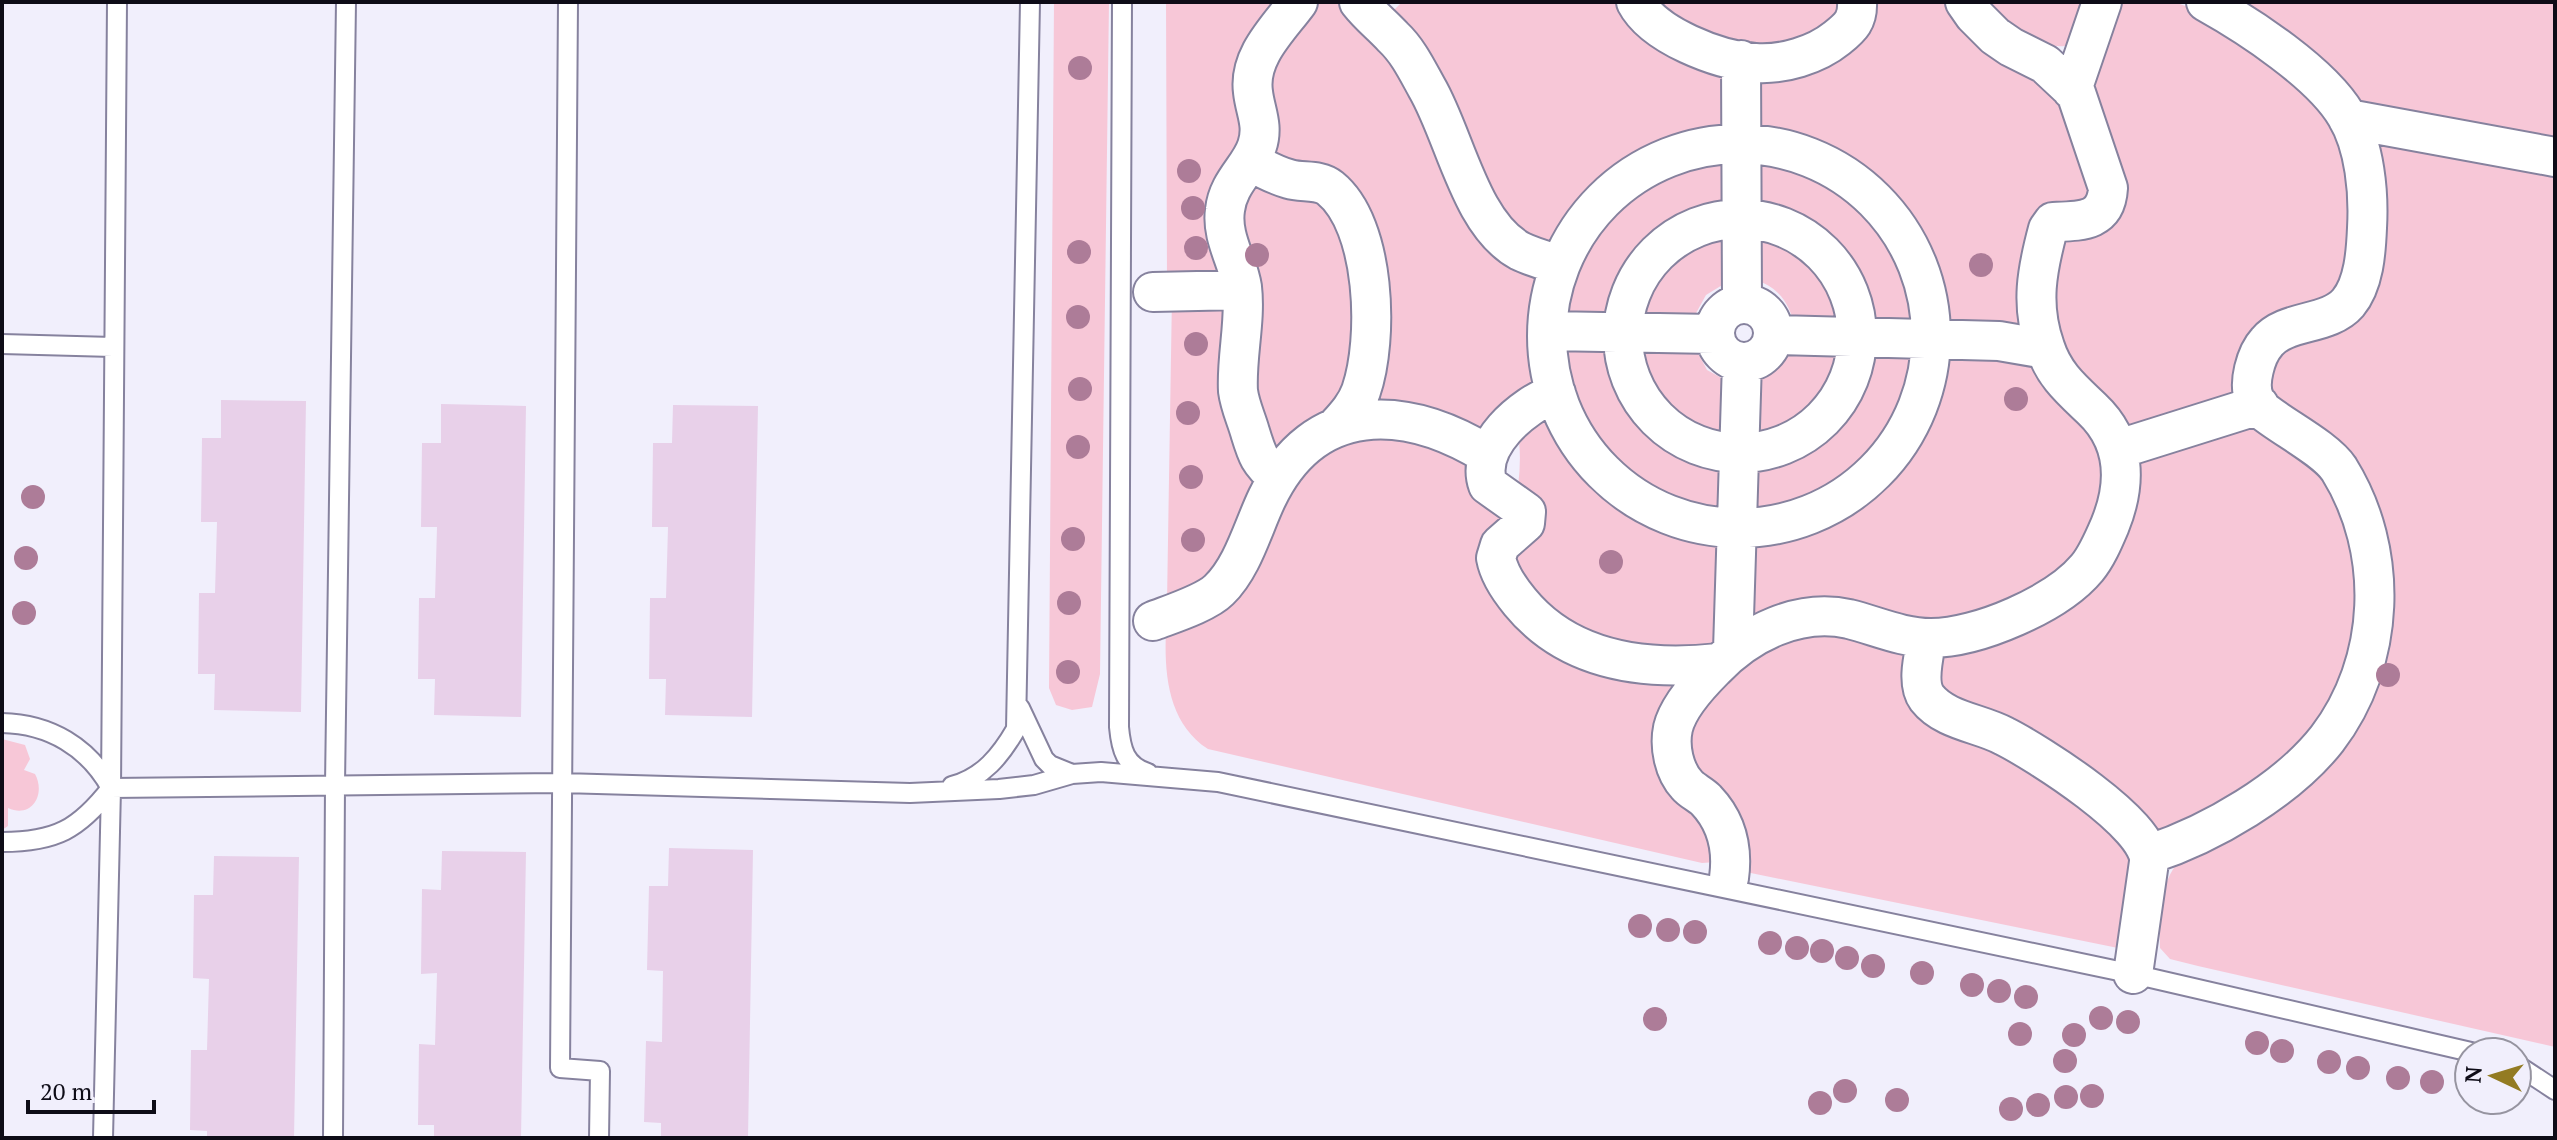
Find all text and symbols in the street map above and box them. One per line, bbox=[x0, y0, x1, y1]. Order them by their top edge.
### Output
north arrow bbox=[2453, 1036, 2533, 1116]
scale bar bbox=[28, 1064, 154, 1114]
text: N bbox=[2458, 1065, 2488, 1084]
text: 20 m bbox=[40, 1075, 92, 1107]

